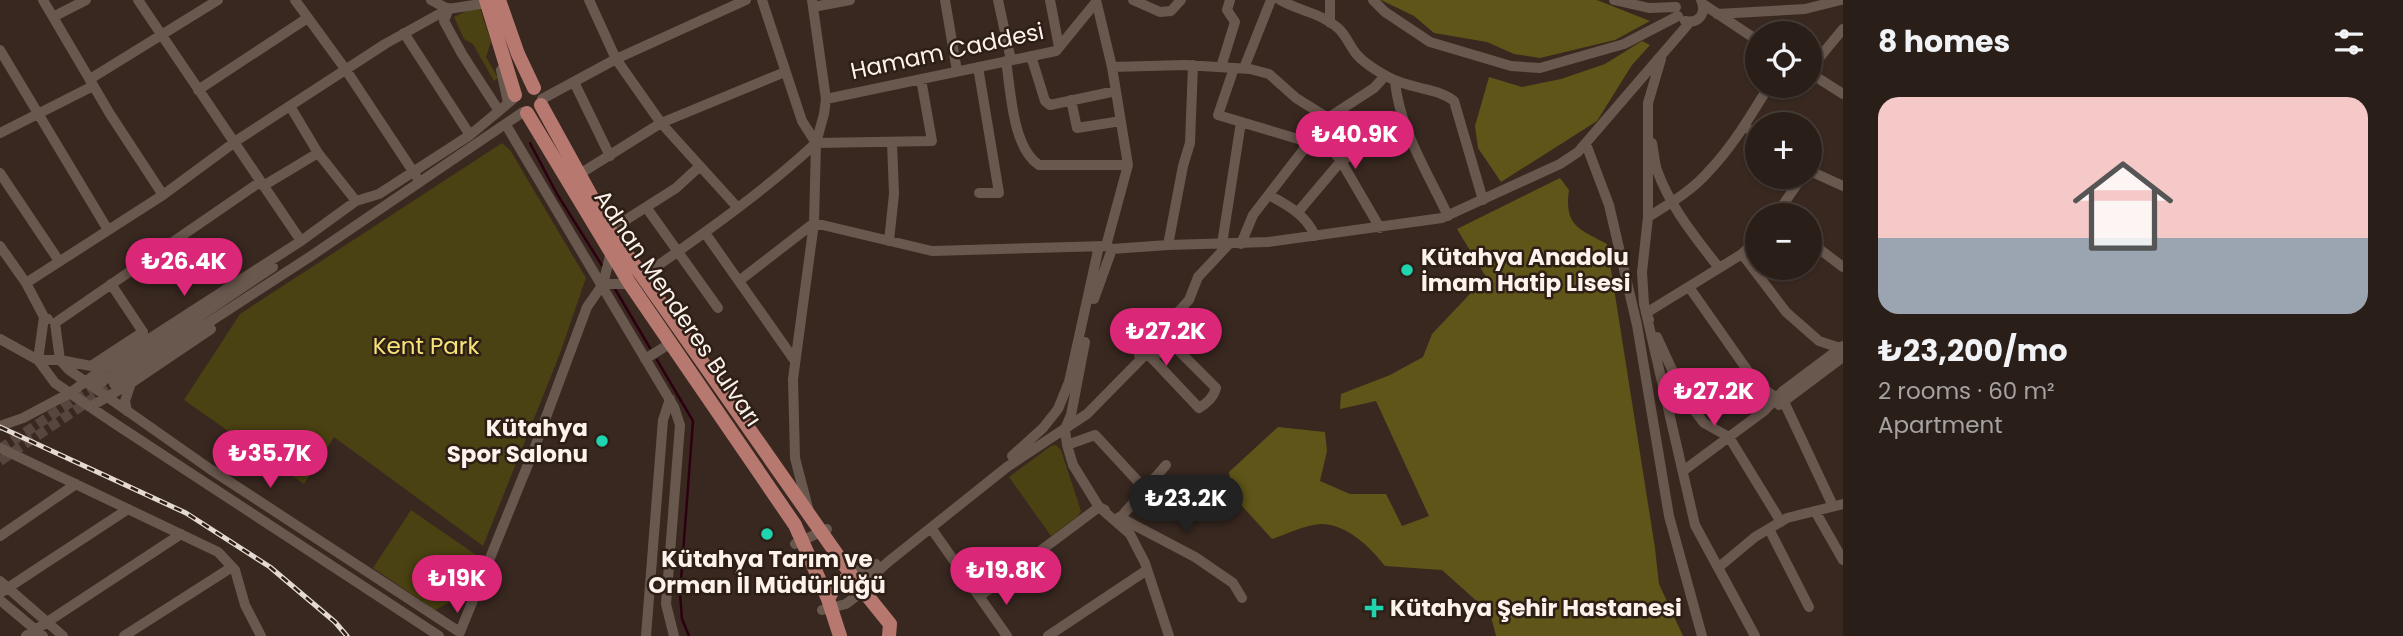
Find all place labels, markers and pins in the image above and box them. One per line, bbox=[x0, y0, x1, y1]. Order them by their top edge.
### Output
pin: ₺40.9K bbox=[1298, 111, 1412, 171]
pin: ₺26.4K bbox=[127, 238, 241, 298]
place label: Kütahya Anadolu İmam Hatip Lisesi bbox=[1421, 241, 1630, 299]
marker: Kütahya Anadolu İmam Hatip Lisesi bbox=[1399, 262, 1415, 278]
pin: ₺27.2K bbox=[1109, 308, 1223, 368]
pin: ₺27.2K bbox=[1657, 368, 1771, 428]
place label: Kütahya Spor Salonu bbox=[447, 412, 588, 470]
pin: ₺35.7K bbox=[213, 430, 327, 490]
marker: Kütahya Spor Salonu bbox=[594, 433, 610, 449]
pin: ₺23.2K bbox=[1129, 476, 1243, 535]
marker: Kütahya Tarım ve Orman İl Müdürlüğü bbox=[759, 526, 775, 542]
place label: Kütahya Tarım ve Orman İl Müdürlüğü bbox=[648, 543, 886, 601]
pin: ₺19.8K bbox=[949, 548, 1063, 607]
pin: ₺19K bbox=[416, 556, 498, 615]
place label: Kütahya Şehir Hastanesi bbox=[1390, 592, 1682, 624]
marker: Kütahya Şehir Hastanesi bbox=[1364, 598, 1384, 618]

